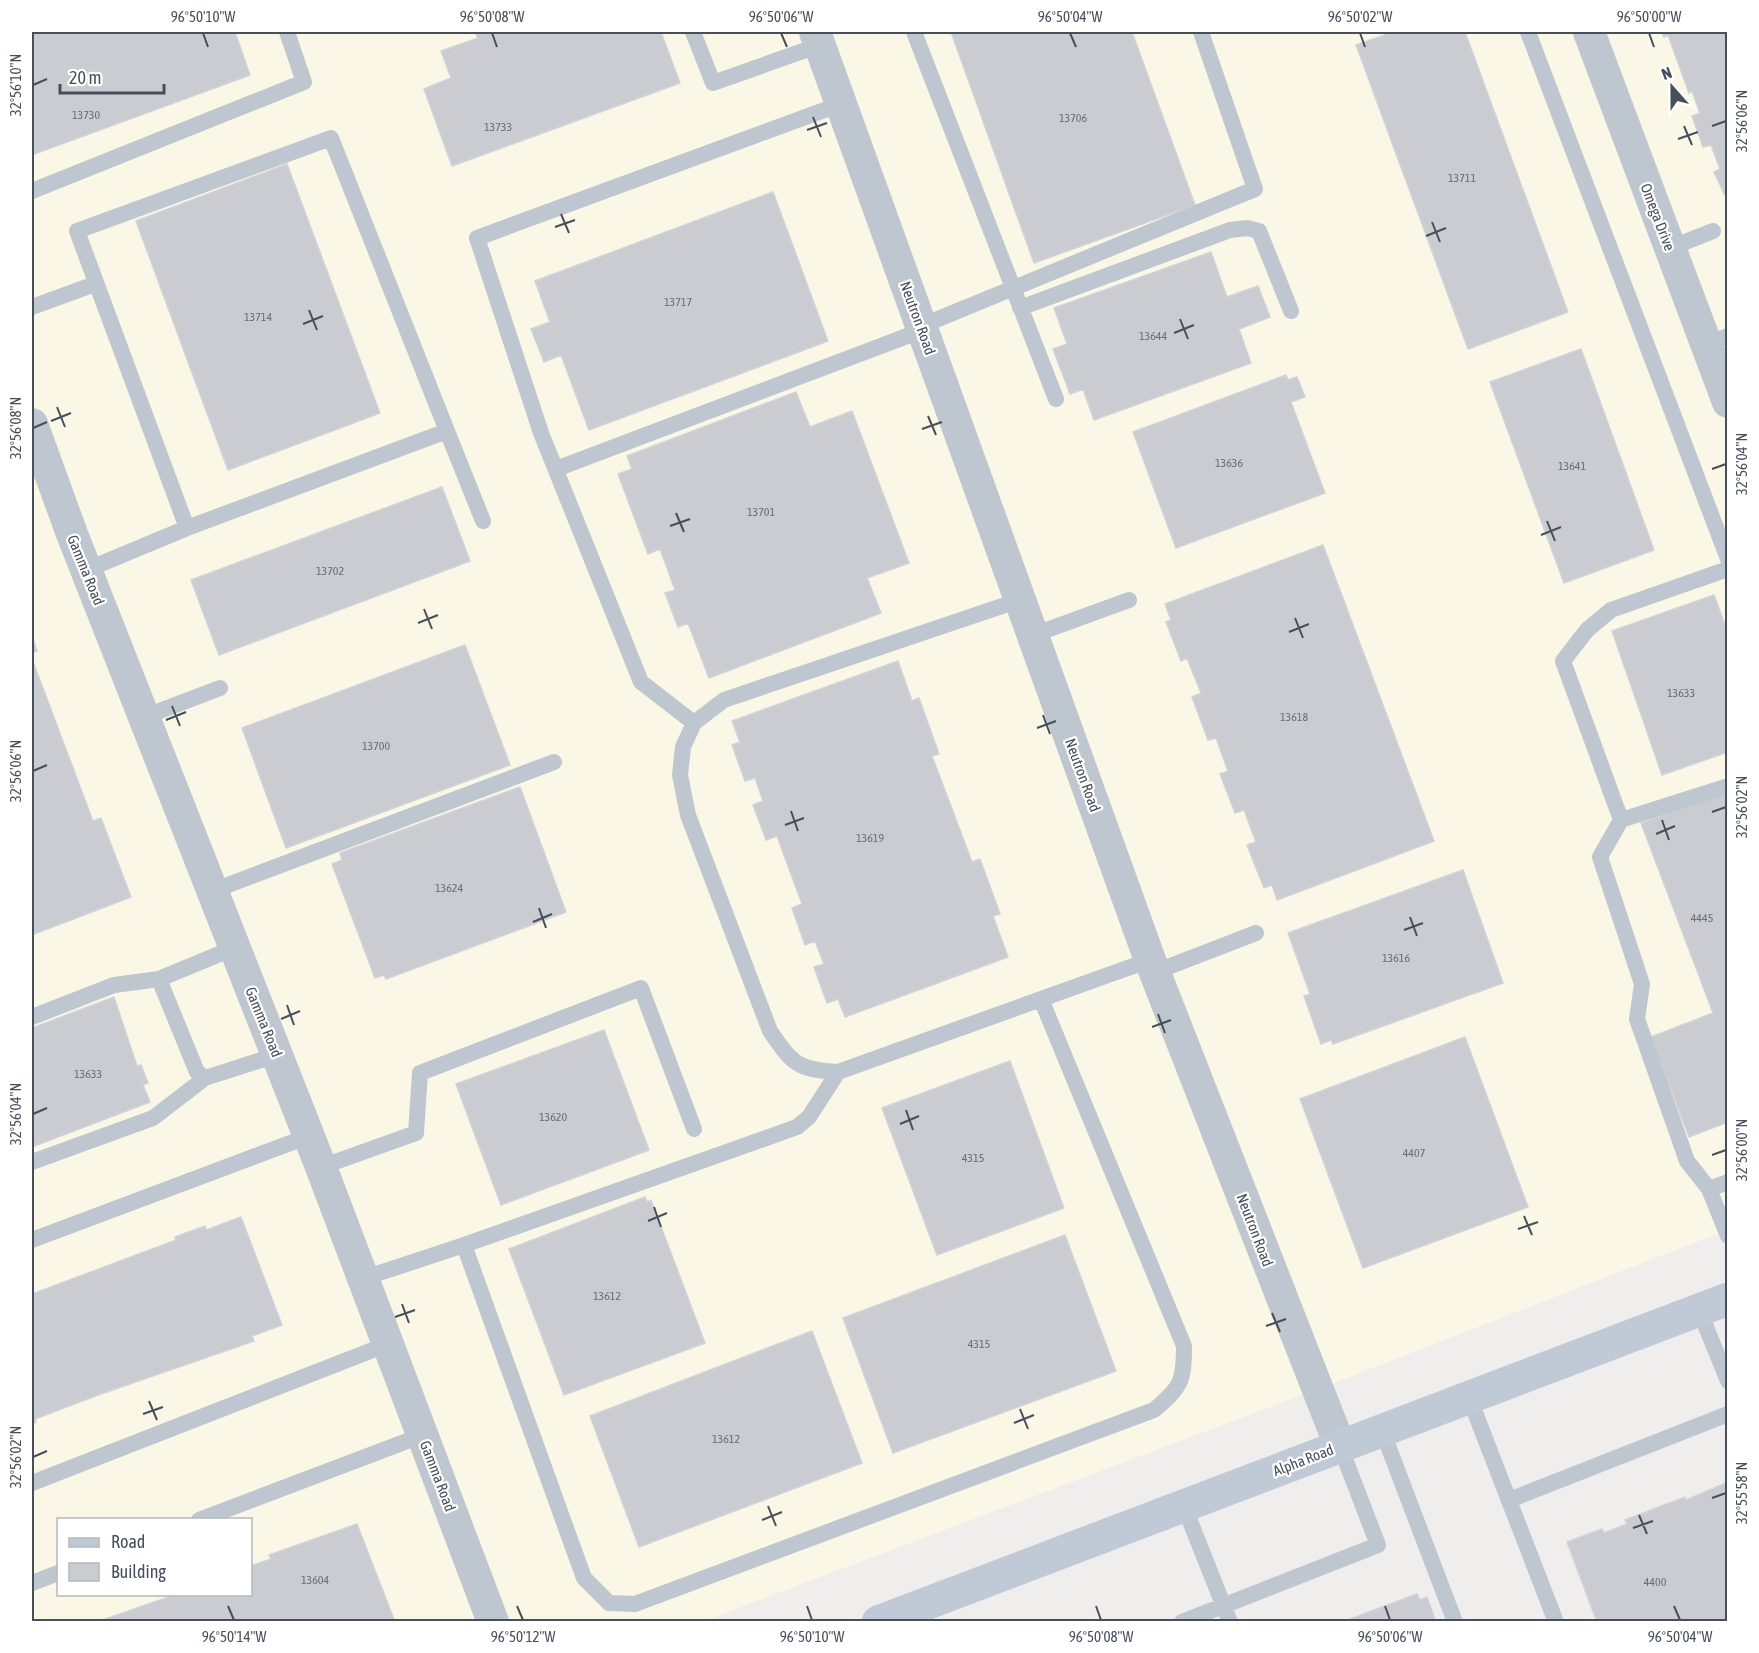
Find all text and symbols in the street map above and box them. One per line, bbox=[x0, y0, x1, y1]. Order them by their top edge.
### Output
text: 96°50'10"W bbox=[171, 8, 235, 25]
text: 96°50'08"W bbox=[460, 8, 524, 25]
text: 96°50'06"W bbox=[749, 8, 813, 25]
text: 96°50'04"W bbox=[1038, 8, 1102, 25]
text: 96°50'02"W bbox=[1328, 8, 1392, 25]
text: 96°50'00"W bbox=[1617, 8, 1681, 25]
text: 32°56'10"N bbox=[7, 54, 24, 116]
scale bar bbox=[60, 57, 164, 95]
north arrow bbox=[1642, 57, 1702, 117]
text: N bbox=[1659, 63, 1674, 83]
text: 20 m bbox=[69, 67, 101, 88]
text: 32°56'06"N bbox=[1733, 90, 1750, 152]
house number: 13730 bbox=[72, 108, 100, 122]
house number: 13706 bbox=[1059, 111, 1087, 125]
house number: 13733 bbox=[484, 120, 512, 134]
house number: 13711 bbox=[1448, 171, 1476, 185]
street label: Omega Drive bbox=[1637, 181, 1679, 253]
street label: Neutron Road bbox=[897, 279, 939, 357]
house number: 13717 bbox=[664, 295, 692, 309]
house number: 13714 bbox=[244, 310, 272, 324]
house number: 13644 bbox=[1139, 329, 1167, 343]
text: 32°56'08"N bbox=[7, 397, 24, 459]
text: 32°56'04"N bbox=[1733, 433, 1750, 495]
house number: 13636 bbox=[1215, 456, 1243, 470]
house number: 13641 bbox=[1558, 459, 1586, 473]
house number: 13701 bbox=[747, 505, 775, 519]
street label: Gamma Road bbox=[64, 532, 108, 608]
house number: 13702 bbox=[316, 564, 344, 578]
house number: 13633 bbox=[1667, 686, 1695, 700]
house number: 13618 bbox=[1280, 710, 1308, 724]
street label: Neutron Road bbox=[1062, 736, 1104, 814]
house number: 13700 bbox=[362, 739, 390, 753]
text: 32°56'06"N bbox=[7, 740, 24, 802]
text: 32°56'02"N bbox=[1733, 776, 1750, 838]
house number: 13619 bbox=[856, 831, 884, 845]
house number: 13624 bbox=[435, 881, 463, 895]
house number: 4445 bbox=[1691, 911, 1713, 925]
house number: 13616 bbox=[1382, 951, 1410, 965]
street label: Gamma Road bbox=[242, 984, 286, 1060]
house number: 13633 bbox=[74, 1067, 102, 1081]
text: 32°56'04"N bbox=[7, 1083, 24, 1145]
house number: 13620 bbox=[539, 1110, 567, 1124]
text: 32°56'00"N bbox=[1733, 1119, 1750, 1181]
house number: 4407 bbox=[1403, 1146, 1426, 1160]
house number: 4315 bbox=[962, 1151, 984, 1165]
street label: Neutron Road bbox=[1233, 1191, 1277, 1269]
house number: 13612 bbox=[593, 1289, 621, 1303]
house number: 4315 bbox=[968, 1337, 990, 1351]
text: 32°56'02"N bbox=[7, 1426, 24, 1488]
house number: 13612 bbox=[712, 1432, 740, 1446]
street label: Gamma Road bbox=[417, 1438, 459, 1514]
street label: Alpha Road bbox=[1270, 1441, 1336, 1479]
text: 32°55'58"N bbox=[1733, 1462, 1750, 1524]
legend bbox=[57, 1518, 252, 1596]
text: Road bbox=[111, 1531, 145, 1552]
text: Building bbox=[111, 1561, 166, 1582]
house number: 13604 bbox=[301, 1573, 329, 1587]
house number: 4400 bbox=[1644, 1575, 1667, 1589]
text: 96°50'14"W bbox=[202, 1628, 266, 1645]
text: 96°50'12"W bbox=[491, 1628, 555, 1645]
text: 96°50'10"W bbox=[780, 1628, 844, 1645]
text: 96°50'08"W bbox=[1069, 1628, 1133, 1645]
text: 96°50'06"W bbox=[1358, 1628, 1422, 1645]
text: 96°50'04"W bbox=[1648, 1628, 1712, 1645]

